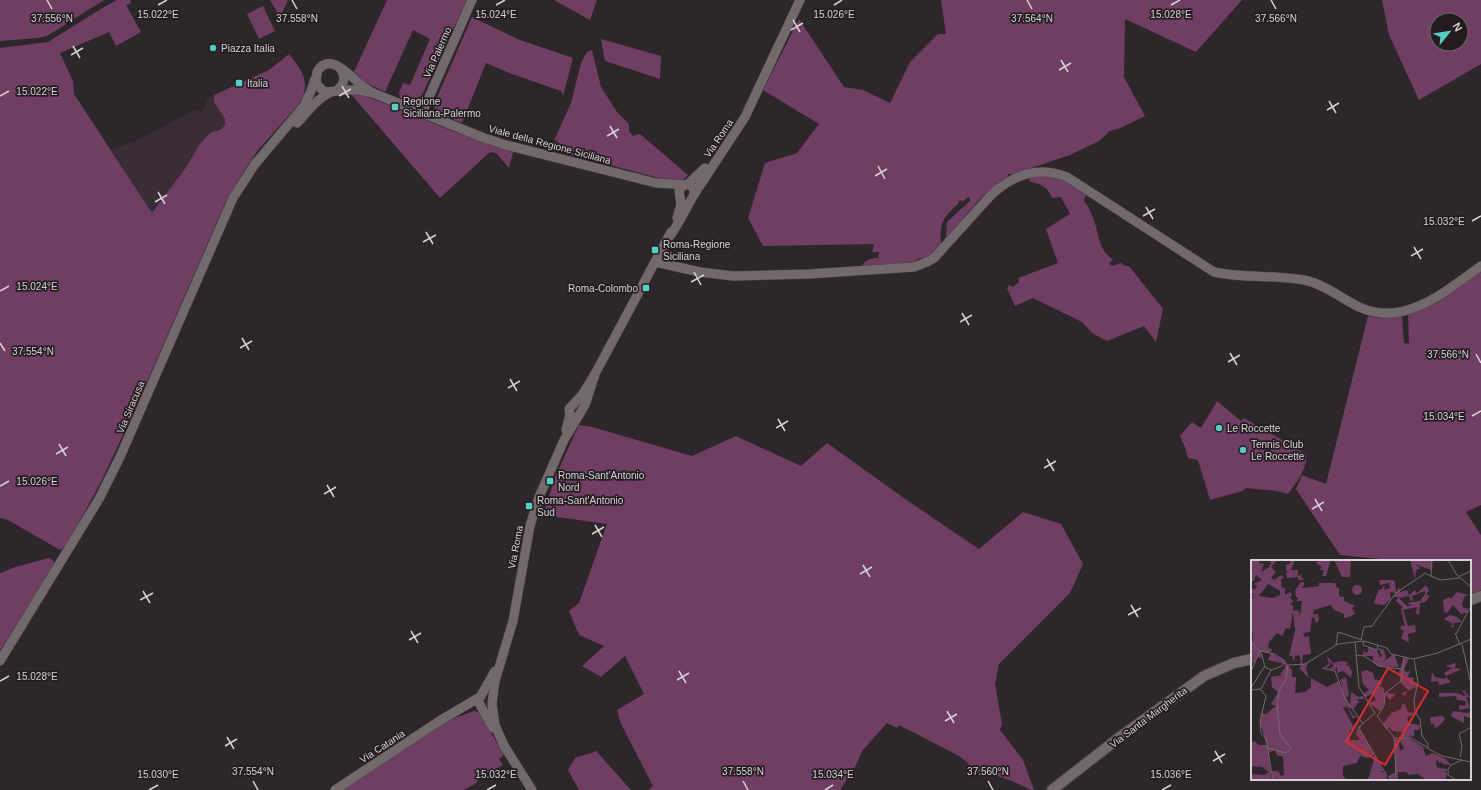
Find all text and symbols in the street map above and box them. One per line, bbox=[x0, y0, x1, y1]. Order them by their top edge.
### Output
text: 15.022°E bbox=[137, 9, 179, 20]
text: 15.024°E bbox=[475, 9, 517, 20]
text: 15.026°E bbox=[813, 9, 855, 20]
text: 15.028°E bbox=[1150, 9, 1192, 20]
north arrow bbox=[1429, 12, 1469, 52]
text: 37.556°N bbox=[31, 13, 73, 24]
text: 37.558°N bbox=[276, 13, 318, 24]
text: 37.564°N bbox=[1011, 13, 1053, 24]
text: 37.566°N bbox=[1255, 13, 1297, 24]
text: N bbox=[1450, 21, 1465, 33]
street label: Via Palermo bbox=[421, 25, 454, 79]
marker: Piazza Italia bbox=[208, 43, 218, 53]
place label: Piazza Italia bbox=[221, 43, 275, 54]
marker: Italia bbox=[234, 78, 244, 88]
place label: Italia bbox=[247, 78, 269, 89]
text: 15.022°E bbox=[16, 86, 58, 97]
place label: Regione Siciliana-Palermo bbox=[403, 96, 481, 119]
marker: Regione Siciliana-Palermo bbox=[390, 102, 400, 112]
street label: Via Roma bbox=[702, 117, 735, 159]
street label: Viale della Regione Siciliana bbox=[488, 123, 613, 166]
text: 15.032°E bbox=[1423, 216, 1465, 227]
place label: Roma-Regione Siciliana bbox=[663, 239, 731, 262]
marker: Roma-Regione Siciliana bbox=[650, 245, 660, 255]
text: 15.024°E bbox=[16, 281, 58, 292]
place label: Roma-Colombo bbox=[568, 283, 638, 294]
marker: Roma-Colombo bbox=[641, 283, 651, 293]
text: 37.554°N bbox=[12, 346, 54, 357]
text: 37.566°N bbox=[1427, 349, 1469, 360]
street label: Via Siracusa bbox=[114, 379, 147, 435]
text: 15.034°E bbox=[1423, 411, 1465, 422]
marker: Le Roccette bbox=[1214, 423, 1224, 433]
place label: Le Roccette bbox=[1227, 423, 1281, 434]
place label: Tennis Club Le Roccette bbox=[1251, 439, 1305, 462]
marker: Tennis Club Le Roccette bbox=[1238, 445, 1248, 455]
place label: Roma-Sant'Antonio Nord bbox=[558, 470, 645, 493]
text: 15.026°E bbox=[16, 476, 58, 487]
marker: Roma-Sant'Antonio Nord bbox=[545, 476, 555, 486]
place label: Roma-Sant'Antonio Sud bbox=[537, 495, 624, 518]
marker: Roma-Sant'Antonio Sud bbox=[524, 501, 534, 511]
street label: Via Roma bbox=[506, 524, 525, 570]
inset map bbox=[1251, 560, 1471, 780]
text: 15.028°E bbox=[16, 671, 58, 682]
street label: Via Santa Margherita bbox=[1108, 685, 1189, 750]
street label: Via Catania bbox=[358, 728, 407, 765]
text: 37.554°N bbox=[232, 766, 274, 777]
text: 37.558°N bbox=[722, 766, 764, 777]
text: 37.560°N bbox=[967, 766, 1009, 777]
text: 15.030°E bbox=[137, 769, 179, 780]
text: 15.032°E bbox=[475, 769, 517, 780]
text: 15.034°E bbox=[812, 769, 854, 780]
text: 15.036°E bbox=[1150, 769, 1192, 780]

